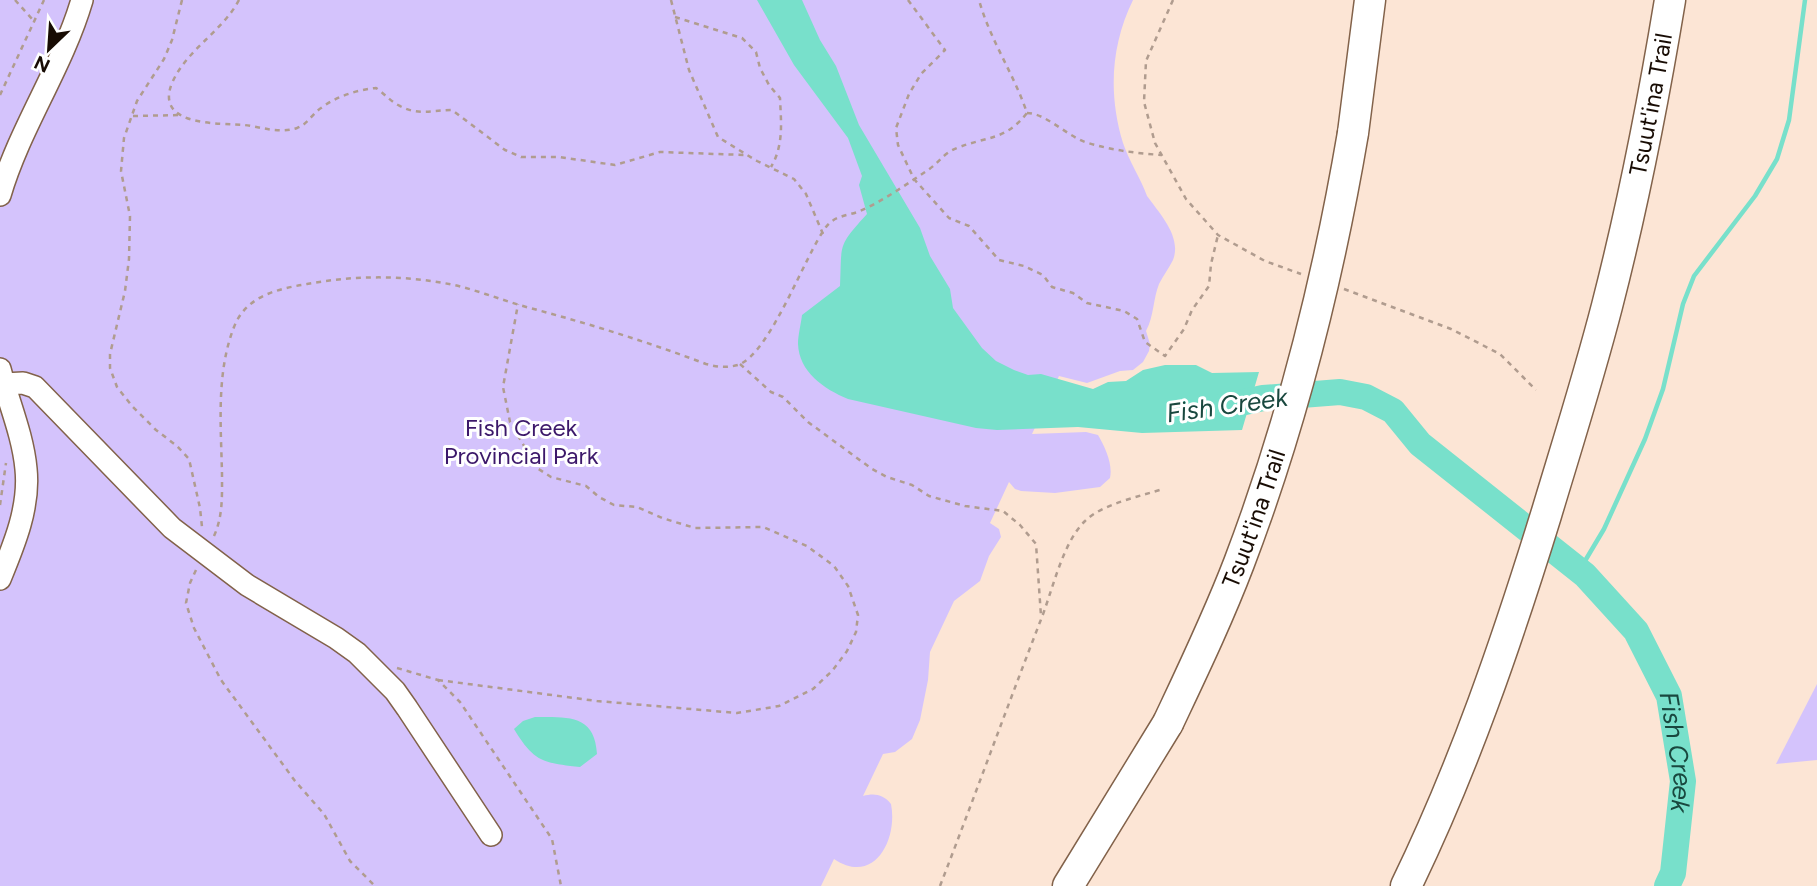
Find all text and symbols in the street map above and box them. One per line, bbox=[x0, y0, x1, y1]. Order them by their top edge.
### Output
north arrow bbox=[14, 14, 84, 84]
street label: Tsuut'ina Trail bbox=[1623, 31, 1678, 178]
text: N bbox=[31, 50, 54, 77]
water label: Fish Creek bbox=[1164, 380, 1291, 429]
park label: Fish Creek Provincial Park bbox=[444, 413, 599, 470]
street label: Tsuut'ina Trail bbox=[1216, 446, 1291, 592]
water label: Fish Creek bbox=[1653, 689, 1700, 816]

